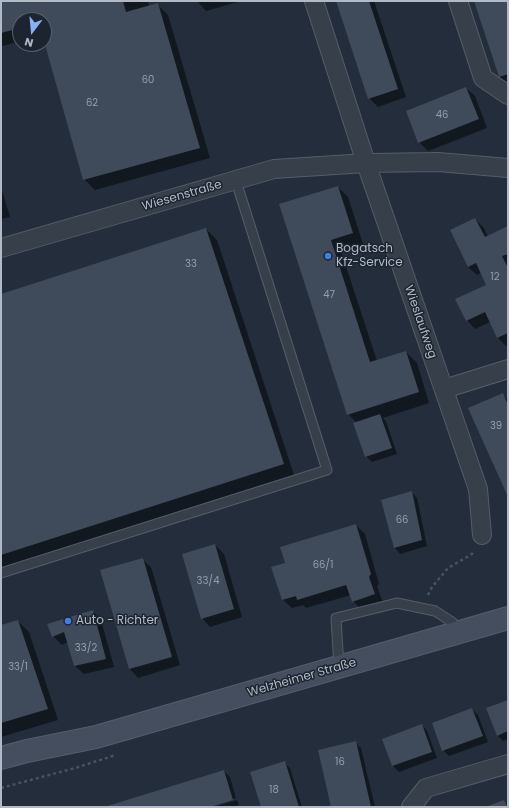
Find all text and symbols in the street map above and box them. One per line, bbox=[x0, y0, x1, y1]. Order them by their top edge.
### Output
north arrow bbox=[12, 12, 52, 52]
text: N bbox=[23, 34, 35, 51]
house number: 60 bbox=[142, 74, 154, 86]
house number: 62 bbox=[86, 97, 98, 109]
house number: 46 bbox=[436, 109, 448, 121]
street label: Wiesenstraße bbox=[140, 178, 224, 214]
place label: Bogatsch Kfz-Service bbox=[336, 242, 403, 270]
marker: Bogatsch Kfz-Service bbox=[323, 251, 333, 261]
house number: 33 bbox=[185, 258, 197, 270]
house number: 12 bbox=[491, 271, 499, 283]
street label: Wieslaufweg bbox=[401, 284, 439, 360]
house number: 47 bbox=[323, 289, 335, 301]
house number: 39 bbox=[490, 420, 502, 432]
house number: 66 bbox=[396, 514, 408, 526]
house number: 66/1 bbox=[313, 559, 333, 571]
house number: 33/4 bbox=[197, 575, 219, 587]
place label: Auto - Richter bbox=[76, 614, 158, 628]
marker: Auto - Richter bbox=[63, 616, 73, 626]
house number: 33/2 bbox=[75, 642, 97, 654]
street label: Welzheimer Straße bbox=[246, 656, 358, 700]
house number: 33/1 bbox=[8, 661, 28, 673]
house number: 16 bbox=[335, 756, 345, 768]
house number: 18 bbox=[269, 784, 279, 796]

